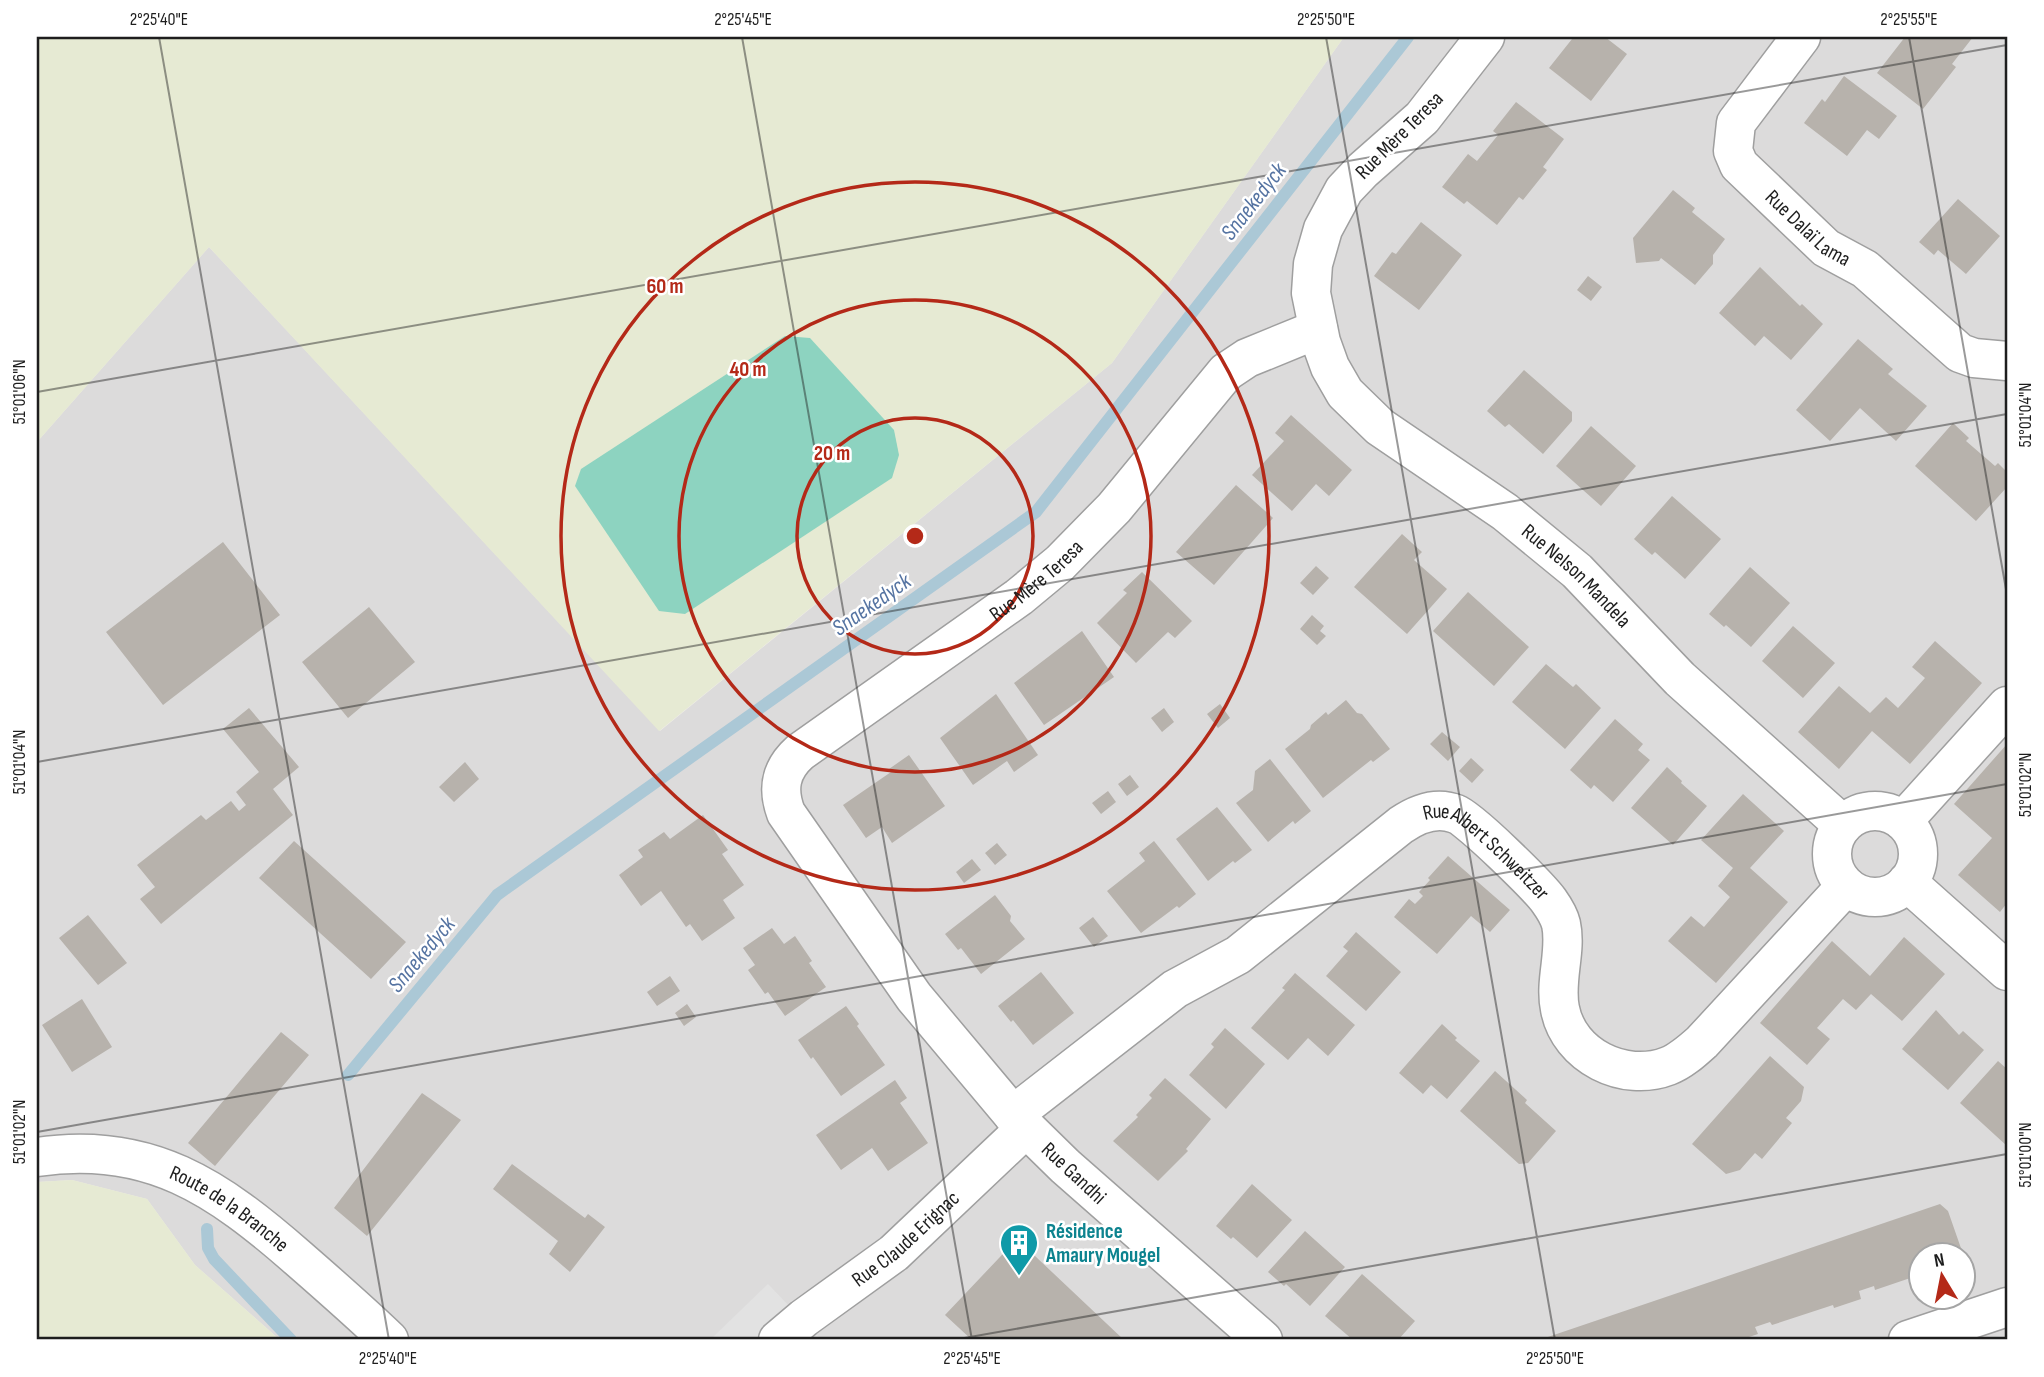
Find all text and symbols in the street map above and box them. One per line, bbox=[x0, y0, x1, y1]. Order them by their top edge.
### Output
text: 2°25'40"E bbox=[130, 9, 188, 30]
text: 2°25'45"E bbox=[714, 9, 772, 30]
text: 2°25'50"E bbox=[1297, 9, 1355, 30]
text: 2°25'55"E bbox=[1880, 9, 1938, 30]
street label: Rue Mère Teresa bbox=[1350, 86, 1448, 184]
water label: Snaekedyck bbox=[1215, 156, 1293, 246]
street label: Rue Dalaï Lama bbox=[1760, 185, 1855, 272]
text: 60 m bbox=[646, 274, 684, 299]
text: 40 m bbox=[730, 357, 766, 382]
text: 51°01'06"N bbox=[9, 359, 30, 425]
text: 51°01'04"N bbox=[2015, 383, 2036, 447]
text: 20 m bbox=[814, 441, 850, 466]
street label: Rue Nelson Mandela bbox=[1516, 519, 1636, 633]
centre of rings bbox=[903, 524, 927, 548]
street label: Rue Mère Teresa bbox=[985, 535, 1089, 627]
water label: Snaekedyck bbox=[827, 567, 918, 642]
text: 51°01'04"N bbox=[9, 730, 30, 794]
text: 51°01'02"N bbox=[2015, 753, 2036, 817]
street label: Rue Albert Schweitzer bbox=[1420, 799, 1554, 905]
water label: Snaekedyck bbox=[382, 910, 462, 998]
text: 51°01'02"N bbox=[9, 1100, 30, 1164]
text: 51°01'00"N bbox=[2015, 1122, 2036, 1188]
street label: Rue Gandhi bbox=[1036, 1137, 1111, 1210]
street label: Route de la Branche bbox=[166, 1160, 294, 1258]
street label: Rue Claude Erignac bbox=[847, 1186, 965, 1292]
place label: Résidence Amaury Mougel bbox=[1045, 1219, 1160, 1268]
building icon: Résidence Amaury Mougel bbox=[998, 1222, 1040, 1277]
north arrow bbox=[1908, 1240, 1978, 1310]
text: N bbox=[1932, 1249, 1946, 1273]
text: 2°25'40"E bbox=[359, 1348, 417, 1369]
text: 2°25'45"E bbox=[943, 1348, 1001, 1369]
text: 2°25'50"E bbox=[1526, 1348, 1584, 1369]

